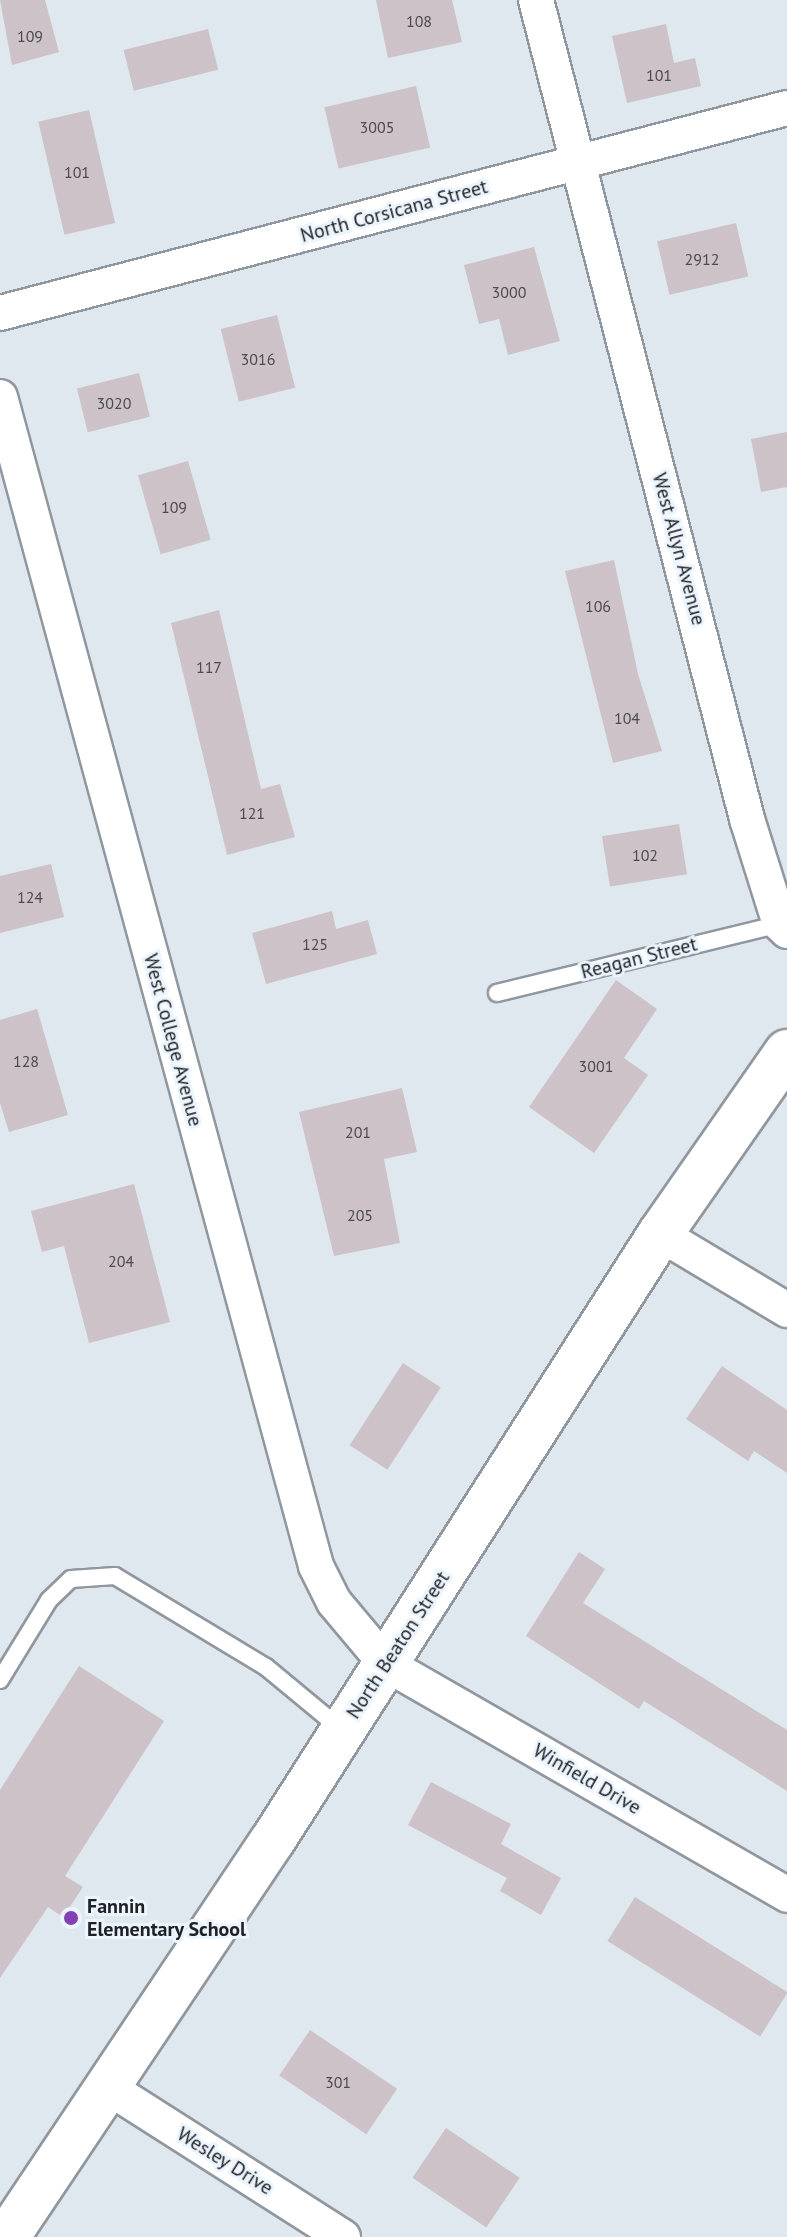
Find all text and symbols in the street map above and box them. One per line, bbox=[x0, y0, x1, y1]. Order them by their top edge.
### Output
house number: 108 bbox=[406, 11, 432, 31]
house number: 109 bbox=[17, 26, 43, 46]
house number: 101 bbox=[646, 65, 672, 85]
house number: 3005 bbox=[360, 117, 394, 137]
house number: 101 bbox=[64, 162, 90, 182]
street label: North Corsicana Street bbox=[298, 174, 490, 248]
house number: 2912 bbox=[685, 249, 719, 269]
house number: 3000 bbox=[492, 282, 526, 302]
house number: 3016 bbox=[241, 349, 275, 369]
house number: 3020 bbox=[97, 393, 131, 413]
street label: West Allyn Avenue bbox=[647, 470, 711, 628]
house number: 109 bbox=[161, 497, 187, 517]
house number: 106 bbox=[585, 596, 611, 616]
house number: 117 bbox=[196, 657, 222, 677]
house number: 104 bbox=[614, 708, 640, 728]
house number: 121 bbox=[239, 803, 265, 823]
house number: 102 bbox=[632, 845, 658, 865]
house number: 124 bbox=[17, 887, 43, 907]
street label: Reagan Street bbox=[578, 932, 700, 984]
house number: 125 bbox=[302, 934, 328, 954]
street label: West College Avenue bbox=[138, 951, 208, 1129]
house number: 128 bbox=[13, 1051, 39, 1071]
house number: 3001 bbox=[579, 1056, 613, 1076]
house number: 201 bbox=[345, 1122, 371, 1142]
house number: 205 bbox=[347, 1205, 373, 1225]
house number: 204 bbox=[108, 1251, 134, 1271]
street label: North Beaton Street bbox=[341, 1567, 455, 1723]
street label: Winfield Drive bbox=[529, 1738, 645, 1820]
place label: Fannin Elementary School bbox=[87, 1894, 247, 1941]
marker: Fannin Elementary School bbox=[62, 1909, 80, 1927]
house number: 301 bbox=[325, 2072, 351, 2092]
street label: Wesley Drive bbox=[172, 2122, 278, 2200]

